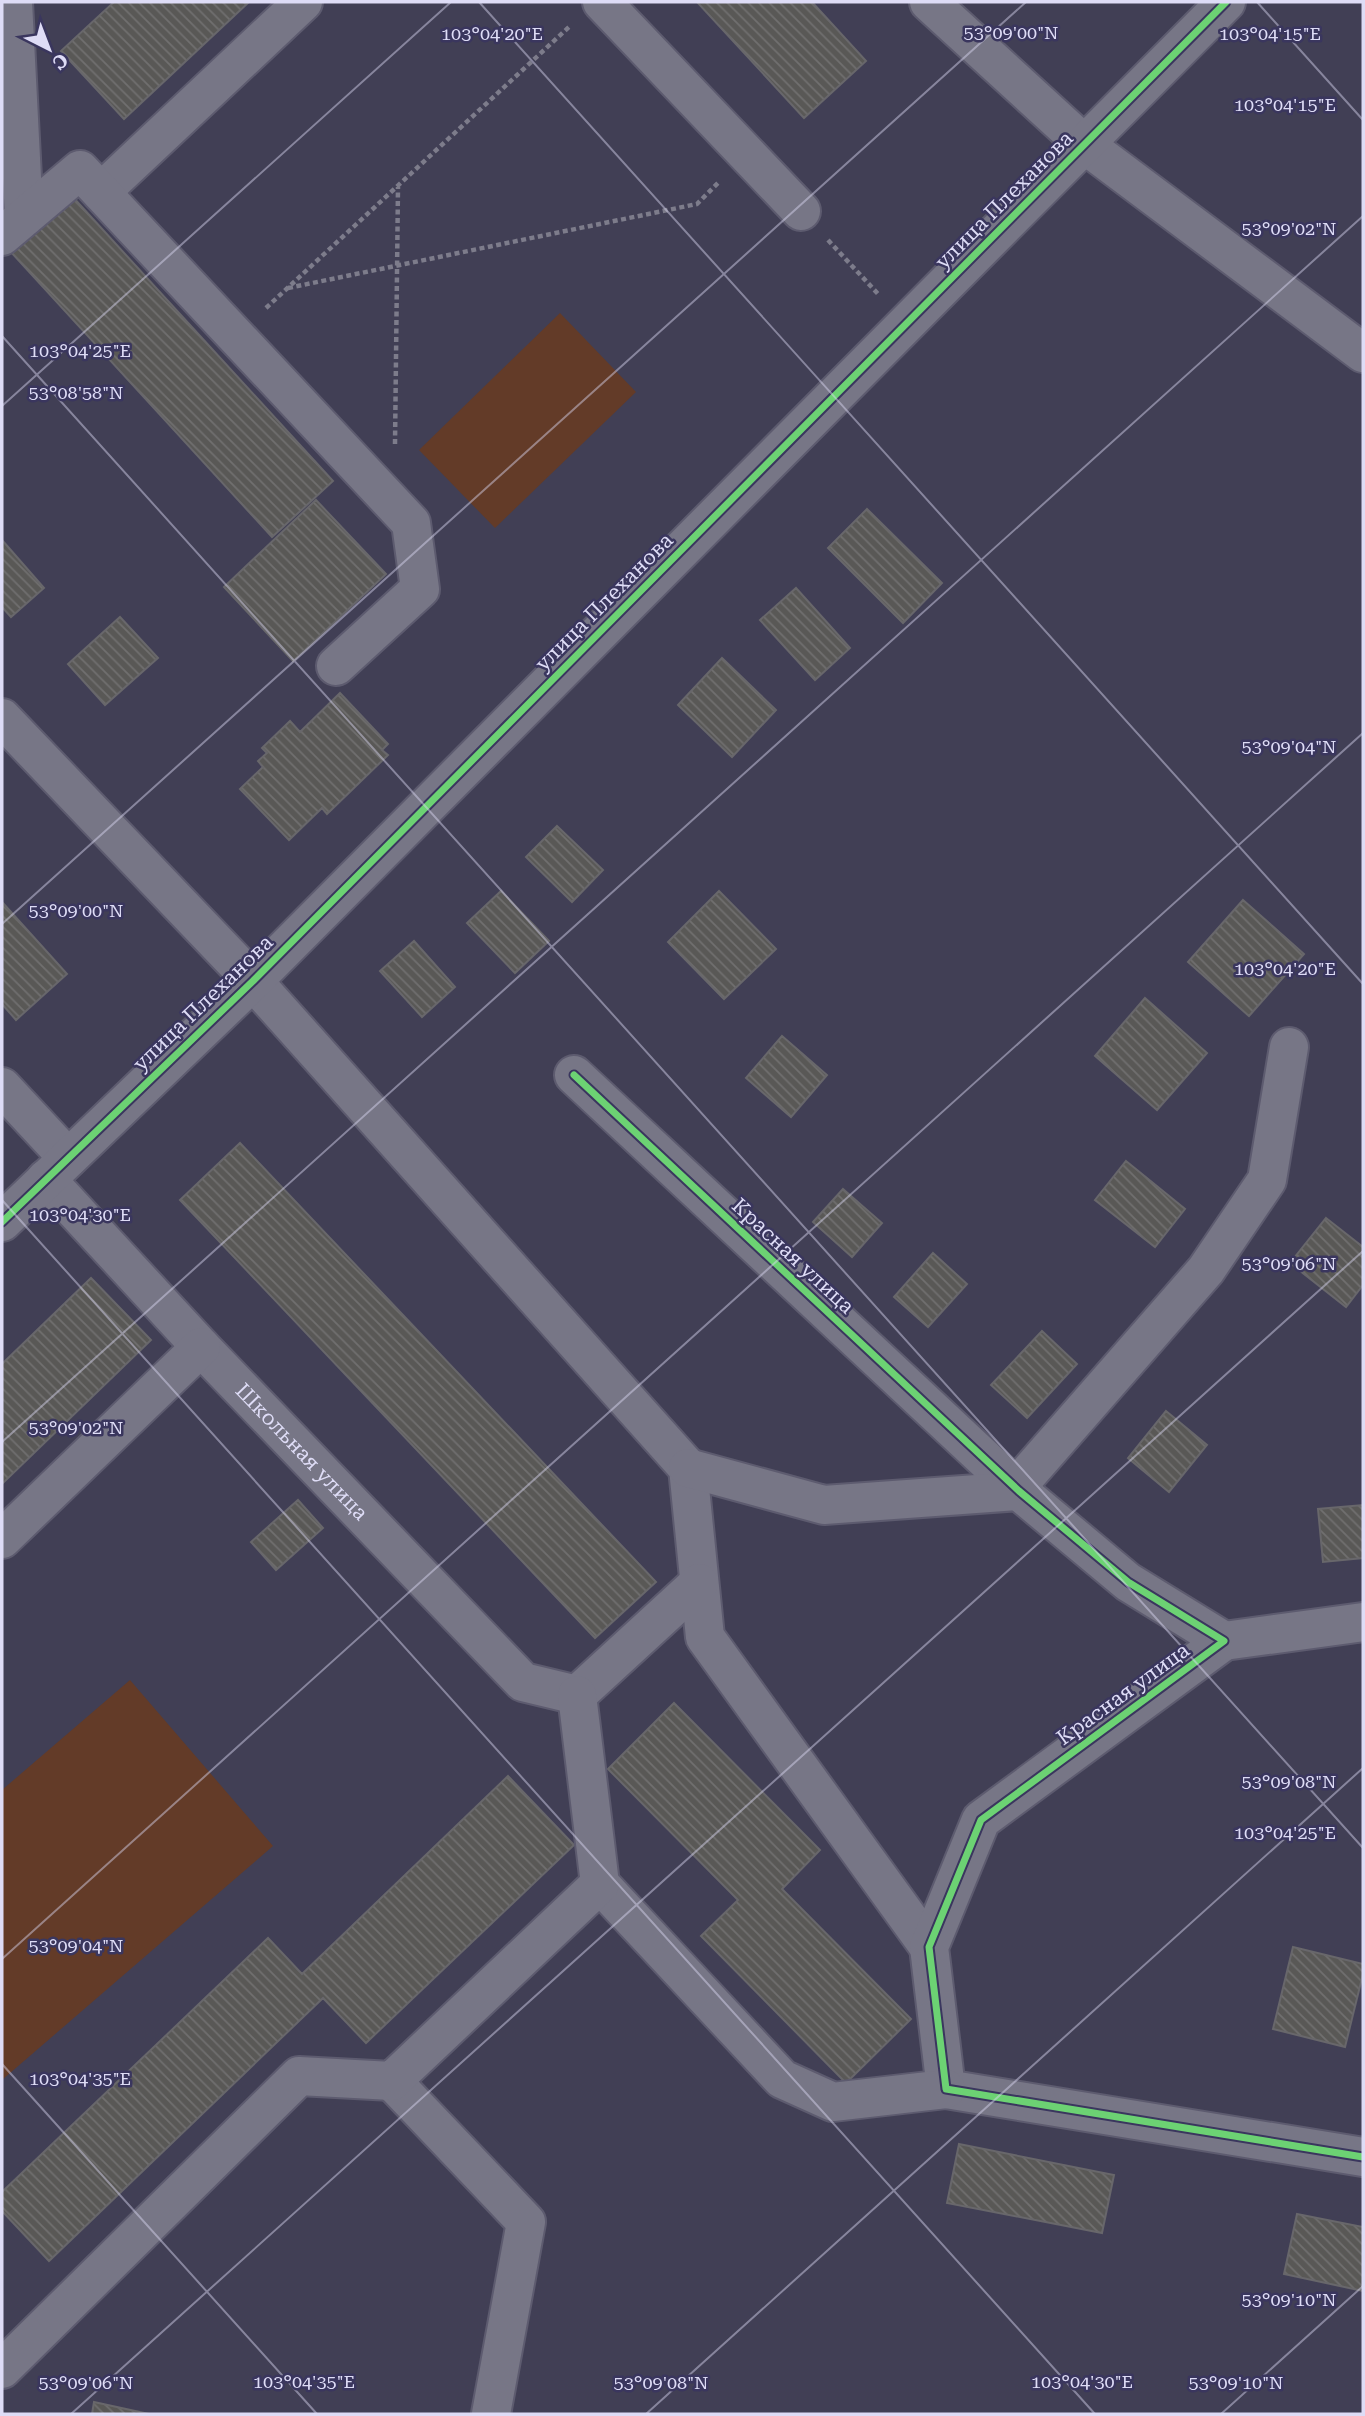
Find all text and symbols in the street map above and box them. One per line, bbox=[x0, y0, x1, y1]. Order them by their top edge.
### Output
north arrow bbox=[14, 14, 84, 84]
text: 53°09'00"N bbox=[964, 22, 1058, 43]
text: 103°04'20"E bbox=[441, 23, 543, 44]
text: 103°04'15"E bbox=[1219, 23, 1321, 44]
text: С bbox=[47, 48, 73, 74]
text: 103°04'15"E bbox=[1234, 94, 1336, 115]
street label: улица Плеханова bbox=[930, 126, 1078, 274]
text: 53°09'02"N bbox=[1242, 218, 1336, 239]
text: 103°04'25"E bbox=[29, 340, 131, 361]
text: 53°08'58"N bbox=[29, 382, 123, 403]
street label: улица Плеханова bbox=[530, 528, 678, 676]
text: 53°09'04"N bbox=[1242, 736, 1336, 757]
text: 53°09'00"N bbox=[29, 900, 123, 921]
street label: улица Плеханова bbox=[128, 930, 278, 1076]
text: 103°04'20"E bbox=[1234, 958, 1336, 979]
street label: Красная улица bbox=[727, 1193, 859, 1319]
text: 103°04'30"E bbox=[29, 1204, 131, 1225]
text: 53°09'06"N bbox=[1242, 1253, 1336, 1274]
street label: Школьная улица bbox=[231, 1378, 373, 1526]
text: 53°09'02"N bbox=[29, 1417, 123, 1438]
street label: Красная улица bbox=[1052, 1638, 1194, 1750]
text: 53°09'08"N bbox=[1242, 1771, 1336, 1792]
text: 103°04'25"E bbox=[1234, 1822, 1336, 1843]
text: 53°09'04"N bbox=[29, 1935, 123, 1956]
text: 103°04'35"E bbox=[29, 2068, 131, 2089]
text: 53°09'10"N bbox=[1242, 2289, 1336, 2310]
text: 103°04'35"E bbox=[253, 2371, 355, 2392]
text: 103°04'30"E bbox=[1031, 2371, 1133, 2392]
text: 53°09'06"N bbox=[39, 2372, 133, 2393]
text: 53°09'08"N bbox=[614, 2372, 708, 2393]
text: 53°09'10"N bbox=[1189, 2372, 1283, 2393]

